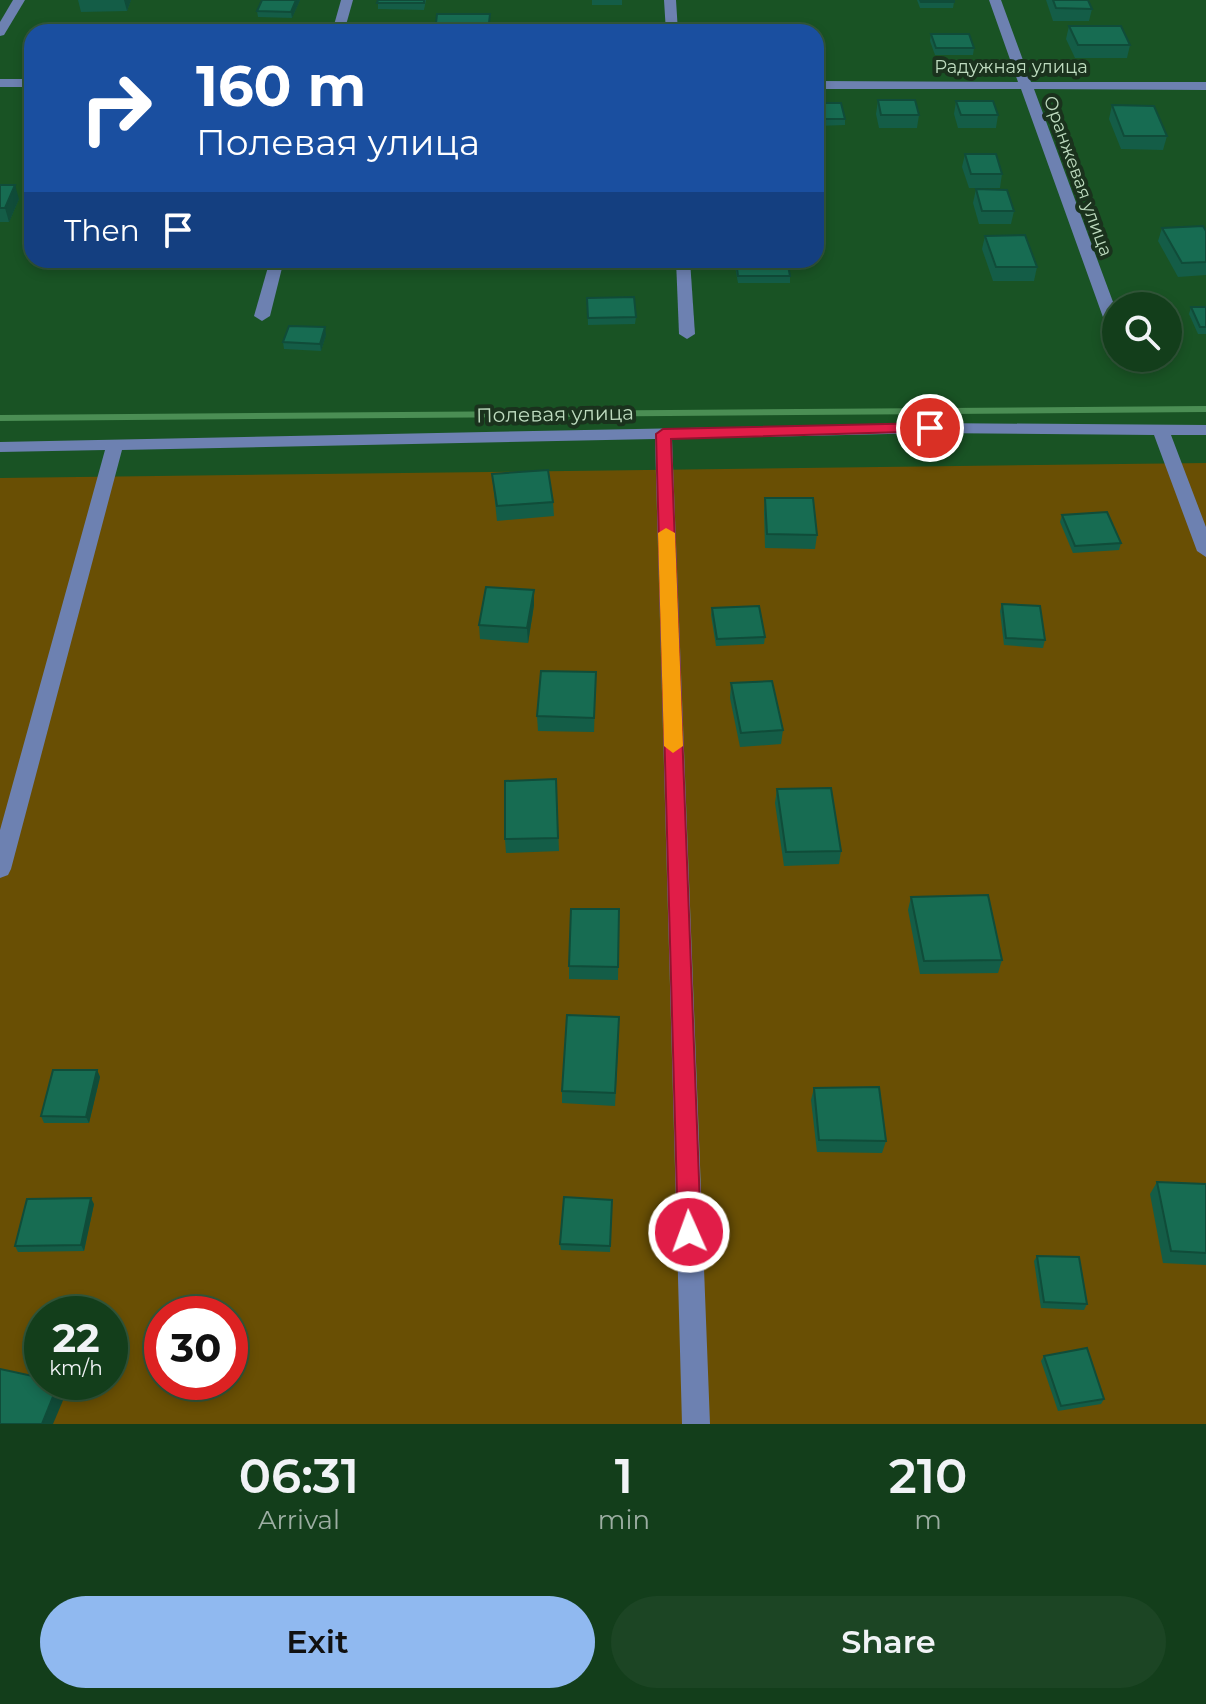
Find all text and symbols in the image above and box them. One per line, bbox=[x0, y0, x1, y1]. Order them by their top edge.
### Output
text: 160 m bbox=[196, 52, 366, 120]
icon: right bbox=[64, 56, 168, 160]
street label: Радужная улица bbox=[934, 56, 1088, 78]
street label: Оранжевая улица bbox=[1039, 93, 1117, 259]
text: Полевая улица bbox=[196, 120, 480, 164]
icon: arrive bbox=[156, 208, 200, 252]
text: Then bbox=[64, 212, 140, 249]
map controls bbox=[1102, 292, 1182, 372]
button: search bbox=[1102, 292, 1182, 372]
pin bbox=[896, 394, 964, 462]
street label: Полевая улица bbox=[476, 401, 634, 427]
icon: arrive bbox=[908, 406, 952, 450]
position arrow bbox=[647, 1190, 731, 1274]
speed limit sign: 30 bbox=[144, 1296, 248, 1400]
text: 22 bbox=[52, 1313, 100, 1362]
text: km/h bbox=[49, 1356, 103, 1380]
text: 06:31 bbox=[239, 1447, 359, 1505]
text: 1 bbox=[615, 1447, 633, 1505]
text: 210 bbox=[889, 1447, 967, 1505]
text: Arrival bbox=[258, 1504, 340, 1536]
text: min bbox=[598, 1504, 650, 1536]
text: m bbox=[914, 1504, 942, 1536]
button: Exit bbox=[40, 1596, 595, 1688]
button: Share bbox=[611, 1596, 1166, 1688]

